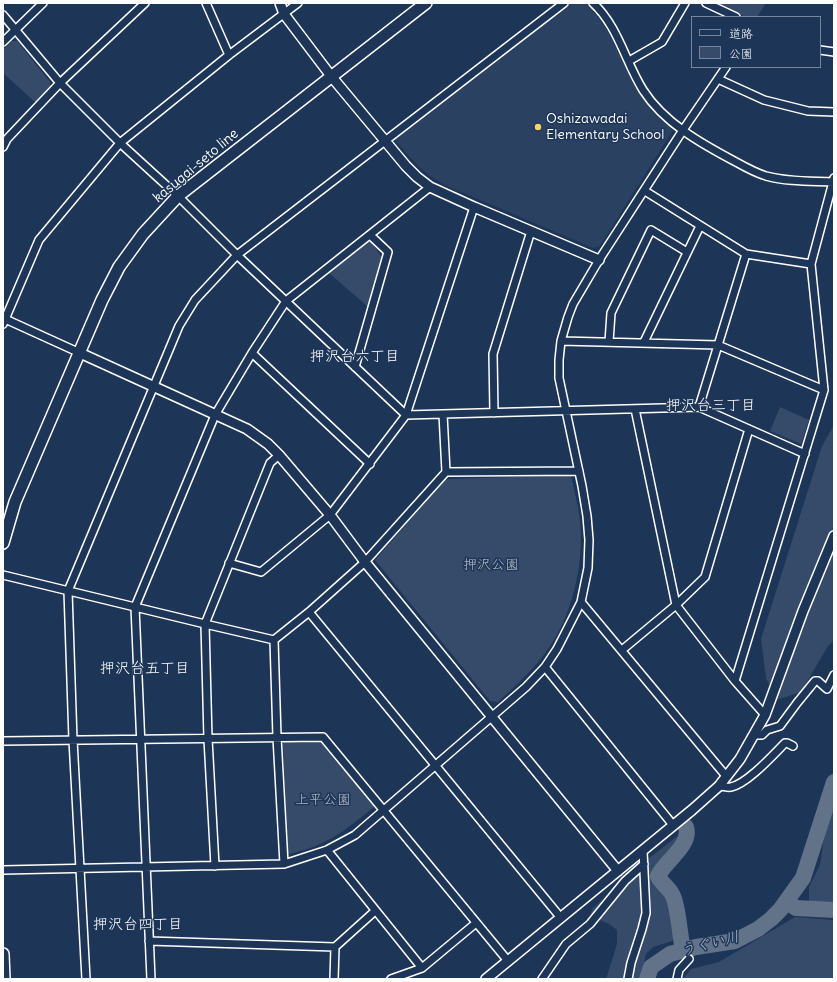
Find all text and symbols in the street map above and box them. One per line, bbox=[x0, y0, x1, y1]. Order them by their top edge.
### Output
legend bbox=[691, 16, 821, 68]
text: 道路 bbox=[729, 26, 753, 41]
text: 公園 bbox=[729, 46, 753, 61]
place label: Oshizawadai Elementary School bbox=[546, 111, 664, 144]
marker: Oshizawadai Elementary School bbox=[533, 122, 543, 132]
street label: kasugai-seto line bbox=[150, 126, 242, 206]
district label: 押沢台六丁目 bbox=[310, 348, 400, 366]
district label: 押沢台三丁目 bbox=[666, 397, 756, 415]
park label: 押沢公園 bbox=[463, 557, 519, 573]
district label: 押沢台五丁目 bbox=[100, 660, 190, 678]
park label: 上平公園 bbox=[295, 792, 351, 808]
district label: 押沢台四丁目 bbox=[93, 916, 183, 934]
water label: うぐい川 bbox=[679, 928, 741, 960]

